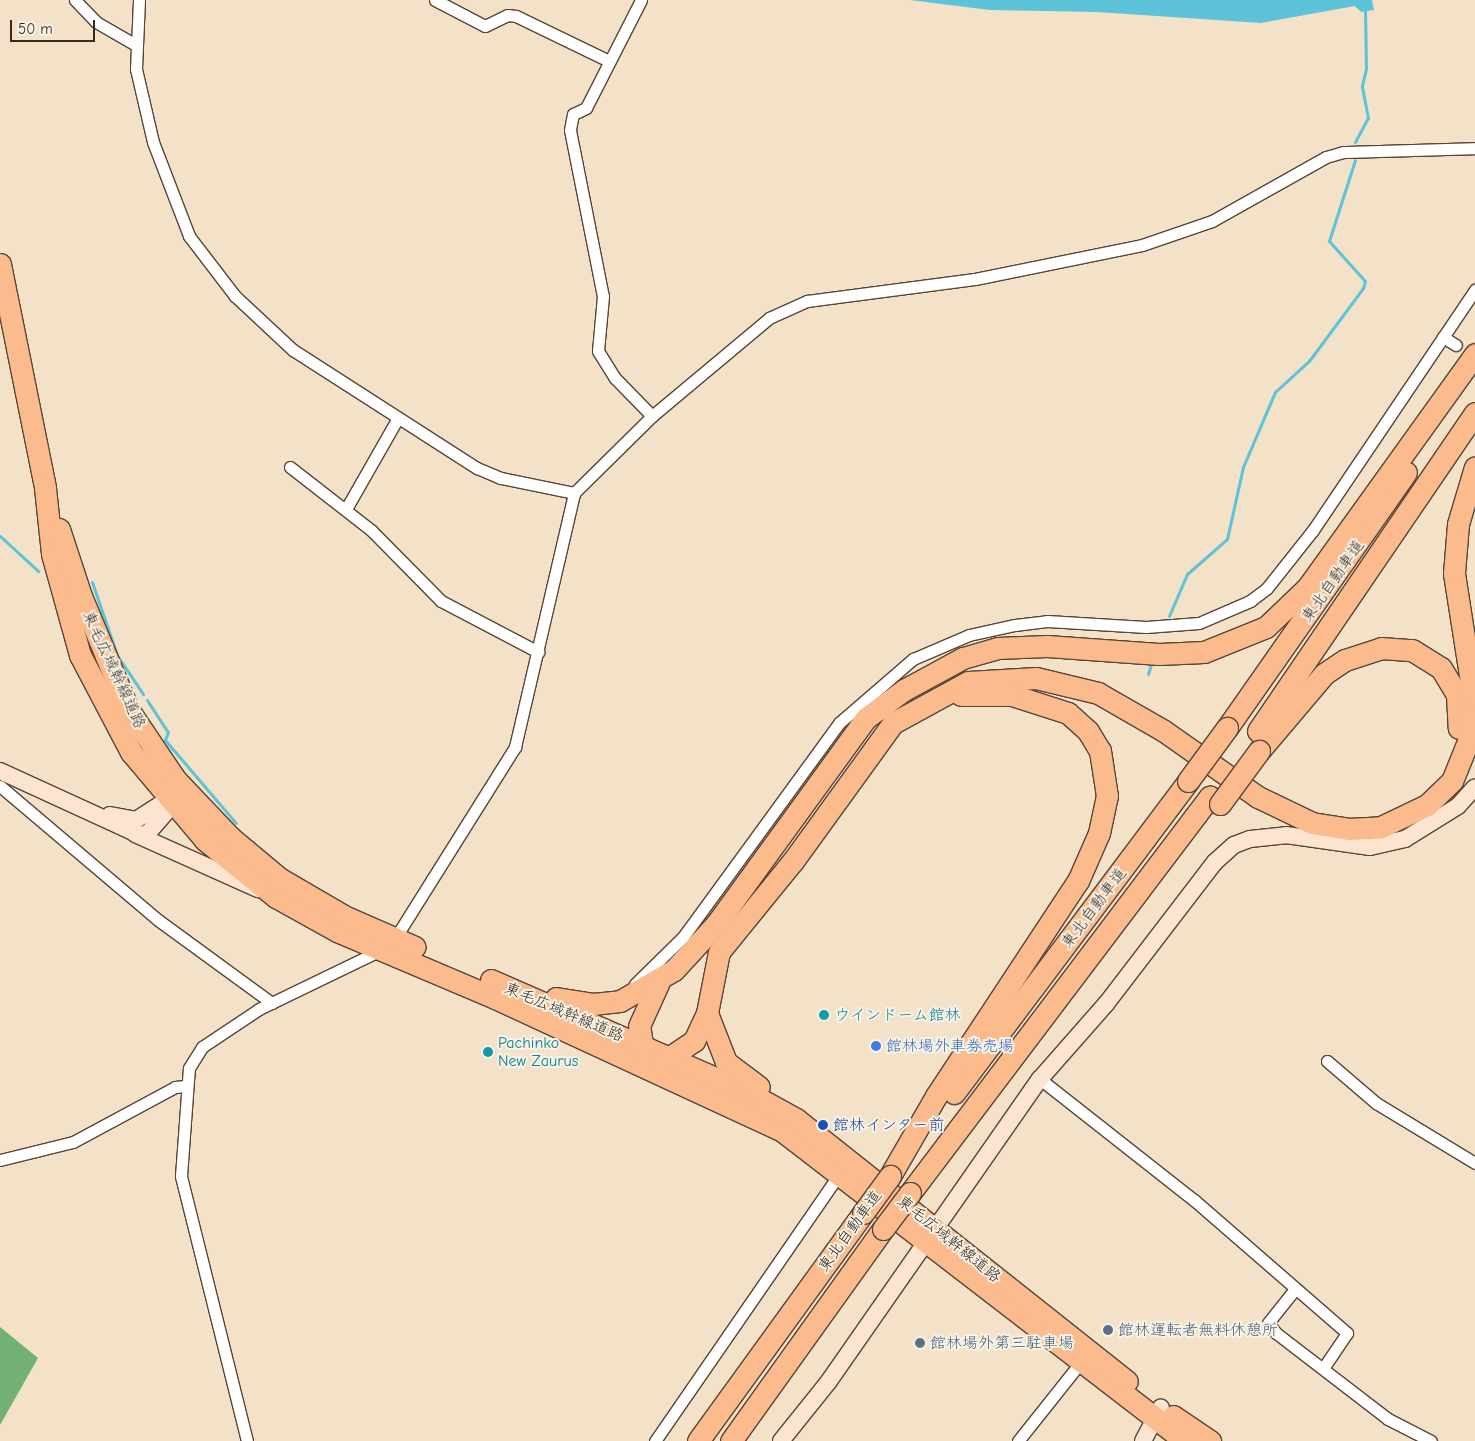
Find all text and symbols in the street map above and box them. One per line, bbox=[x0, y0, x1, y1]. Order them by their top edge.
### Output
scale bar bbox=[12, 10, 98, 42]
text: 50 m bbox=[18, 20, 53, 38]
street label: 東北自動車道 bbox=[1298, 536, 1368, 626]
street label: 東毛広域幹線道路 bbox=[78, 608, 150, 732]
street label: 東北自動車道 bbox=[1057, 864, 1131, 952]
street label: 東毛広域幹線道路 bbox=[501, 978, 627, 1046]
place label: ウインドーム館林 bbox=[834, 1005, 962, 1025]
marker: ウインドーム館林 bbox=[818, 1009, 830, 1021]
place label: Pachinko New Zaurus bbox=[498, 1033, 578, 1071]
place label: 館林場外車券売場 bbox=[886, 1036, 1014, 1056]
marker: 館林場外車券売場 bbox=[870, 1040, 882, 1052]
marker: Pachinko New Zaurus bbox=[482, 1046, 494, 1058]
place label: 館林インター前 bbox=[833, 1115, 945, 1135]
marker: 館林インター前 bbox=[817, 1119, 829, 1131]
street label: 東北自動車道 bbox=[814, 1187, 886, 1275]
street label: 東毛広域幹線道路 bbox=[893, 1191, 1005, 1287]
place label: 館林運転者無料休憩所 bbox=[1118, 1320, 1278, 1340]
marker: 館林運転者無料休憩所 bbox=[1102, 1324, 1114, 1336]
place label: 館林場外第三駐車場 bbox=[930, 1333, 1074, 1353]
marker: 館林場外第三駐車場 bbox=[914, 1337, 926, 1349]

